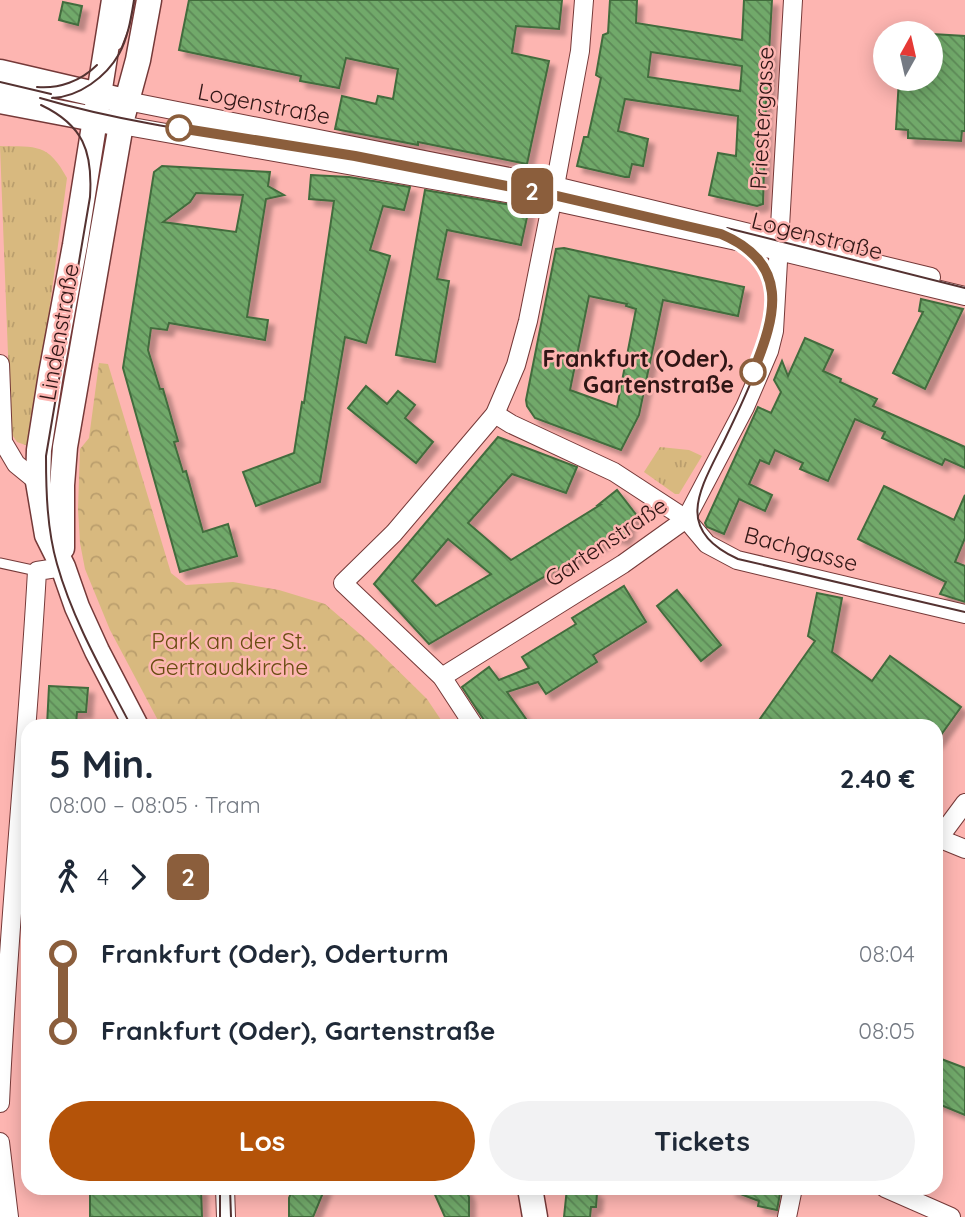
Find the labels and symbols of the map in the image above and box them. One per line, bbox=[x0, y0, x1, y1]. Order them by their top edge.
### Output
north arrow bbox=[873, 21, 943, 91]
street label: Priestergasse bbox=[743, 46, 780, 190]
street label: Logenstraße bbox=[195, 76, 333, 131]
unlabelled marker bbox=[166, 115, 192, 141]
line badge: 2 bbox=[509, 168, 555, 214]
street label: Logenstraße bbox=[748, 205, 886, 266]
street label: Lindenstraße bbox=[32, 261, 85, 403]
place label: Frankfurt (Oder), Gartenstraße bbox=[543, 344, 734, 399]
marker: Frankfurt (Oder), Gartenstraße bbox=[740, 359, 766, 385]
street label: Gartenstraße bbox=[539, 490, 672, 593]
street label: Bachgasse bbox=[741, 519, 861, 578]
park label: Park an der St. Gertraudkirche bbox=[150, 626, 308, 681]

